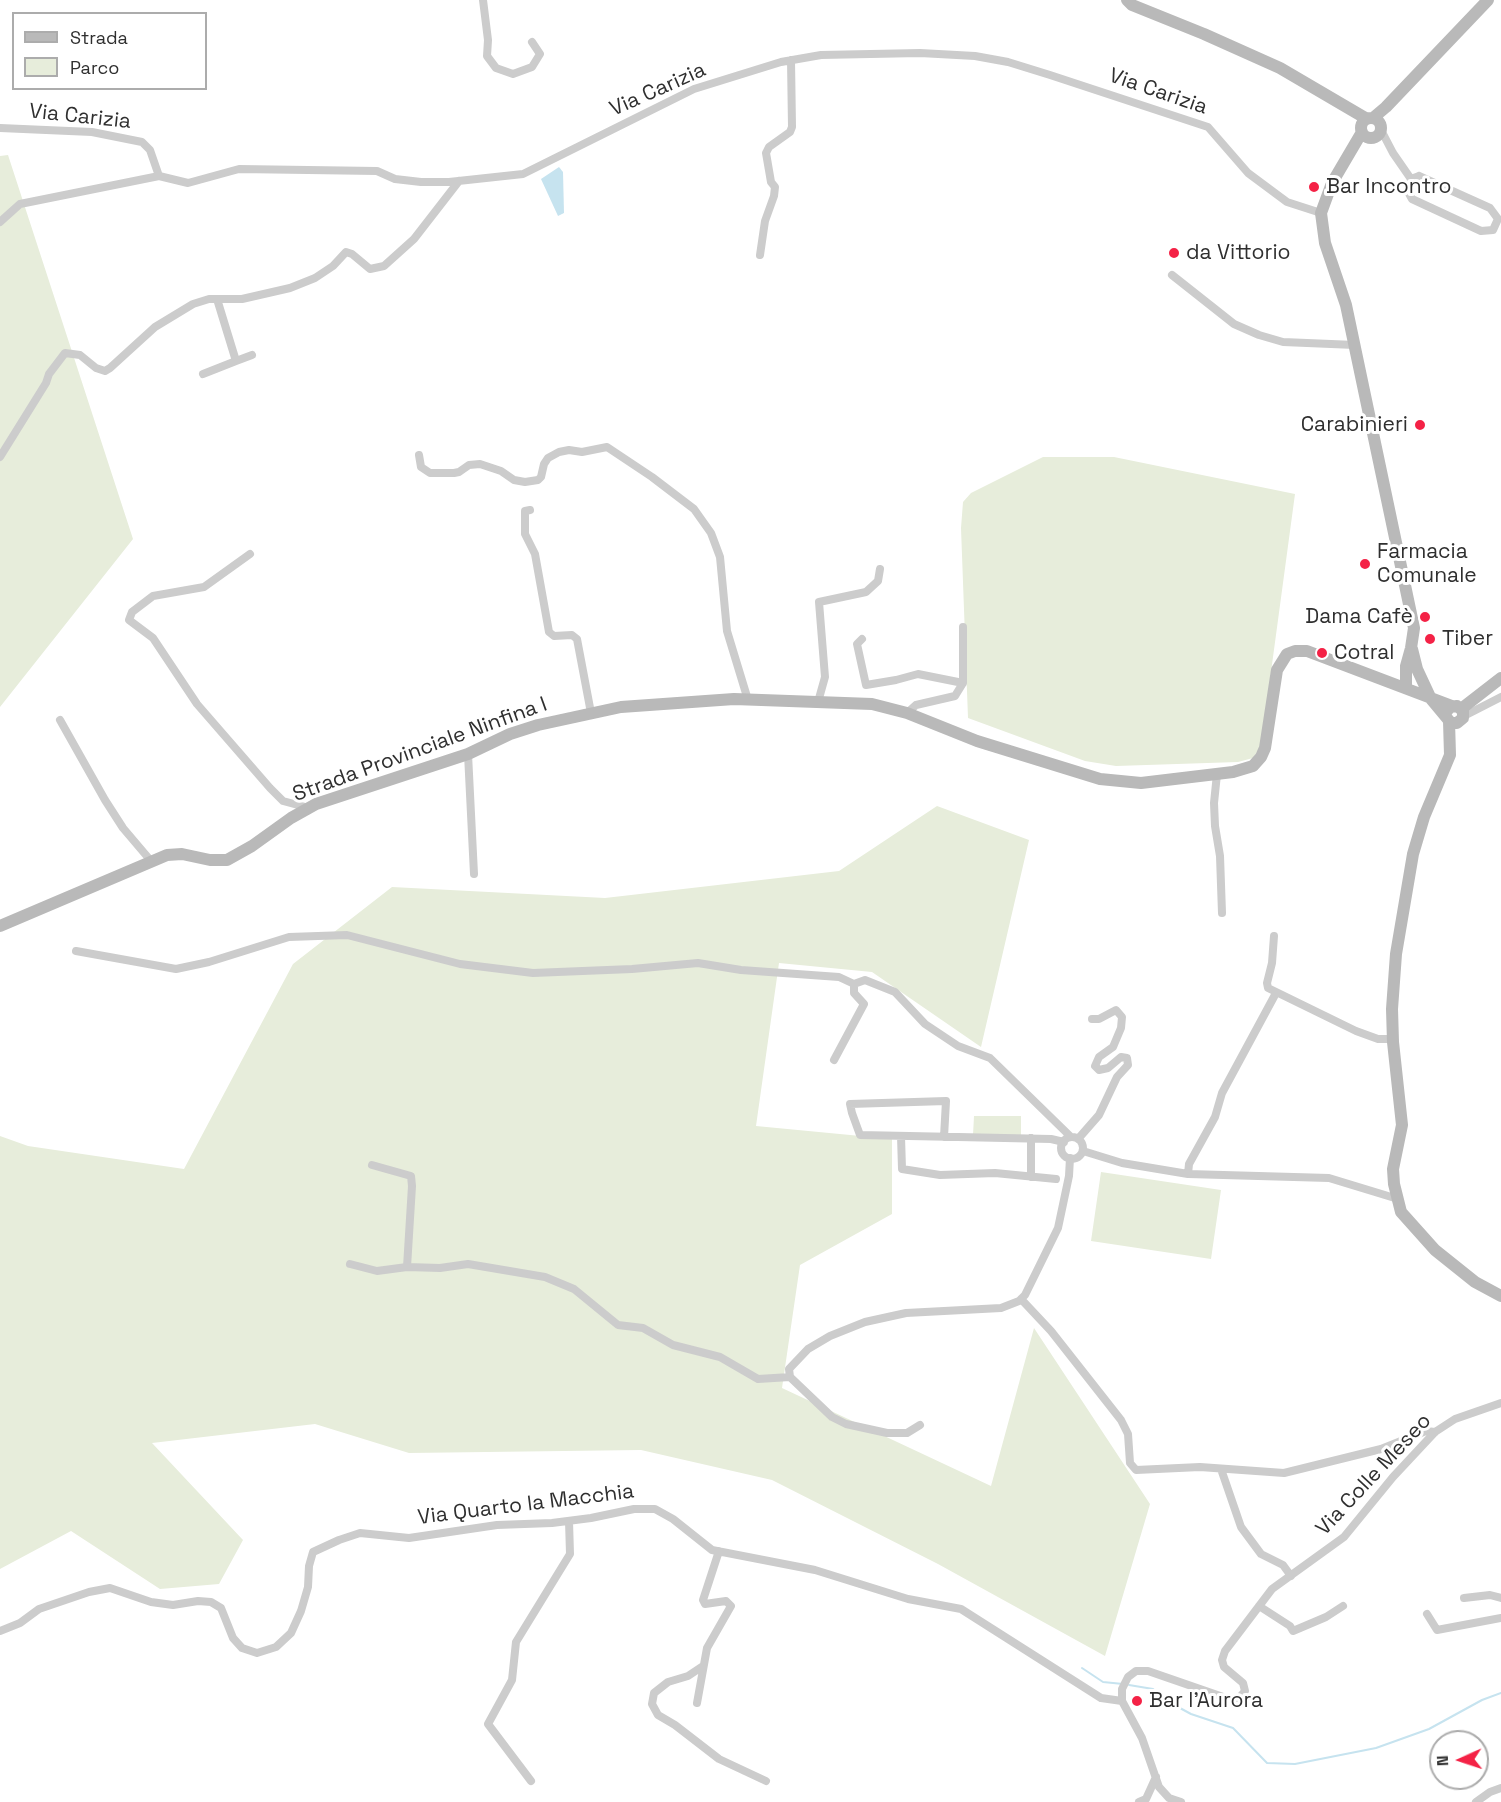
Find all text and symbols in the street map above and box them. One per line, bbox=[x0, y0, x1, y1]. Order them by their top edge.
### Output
legend bbox=[12, 12, 207, 90]
text: Strada bbox=[70, 26, 128, 49]
text: Parco bbox=[70, 56, 119, 79]
street label: Via Carizia bbox=[606, 58, 710, 122]
street label: Via Carizia bbox=[1105, 63, 1211, 121]
street label: Via Carizia bbox=[28, 99, 132, 135]
place label: Bar Incontro bbox=[1326, 174, 1452, 200]
marker: Bar Incontro bbox=[1307, 180, 1321, 194]
place label: da Vittorio bbox=[1186, 240, 1291, 266]
marker: da Vittorio bbox=[1167, 246, 1181, 260]
place label: Carabinieri bbox=[1301, 412, 1408, 438]
marker: Carabinieri bbox=[1413, 418, 1427, 432]
place label: Farmacia Comunale bbox=[1377, 539, 1477, 589]
marker: Farmacia Comunale bbox=[1358, 557, 1372, 571]
place label: Dama Cafè bbox=[1305, 604, 1413, 630]
marker: Dama Cafè bbox=[1418, 610, 1432, 624]
place label: Tiber bbox=[1442, 626, 1493, 652]
marker: Tiber bbox=[1423, 632, 1437, 646]
place label: Cotral bbox=[1334, 640, 1394, 666]
marker: Cotral bbox=[1315, 646, 1329, 660]
street label: Strada Provinciale Ninfina I bbox=[289, 692, 551, 808]
street label: Via Colle Meseo bbox=[1311, 1409, 1437, 1541]
street label: Via Quarto la Macchia bbox=[416, 1479, 636, 1531]
place label: Bar l'Aurora bbox=[1149, 1688, 1263, 1714]
marker: Bar l'Aurora bbox=[1130, 1694, 1144, 1708]
north arrow bbox=[1429, 1730, 1489, 1790]
text: N bbox=[1432, 1755, 1453, 1767]

